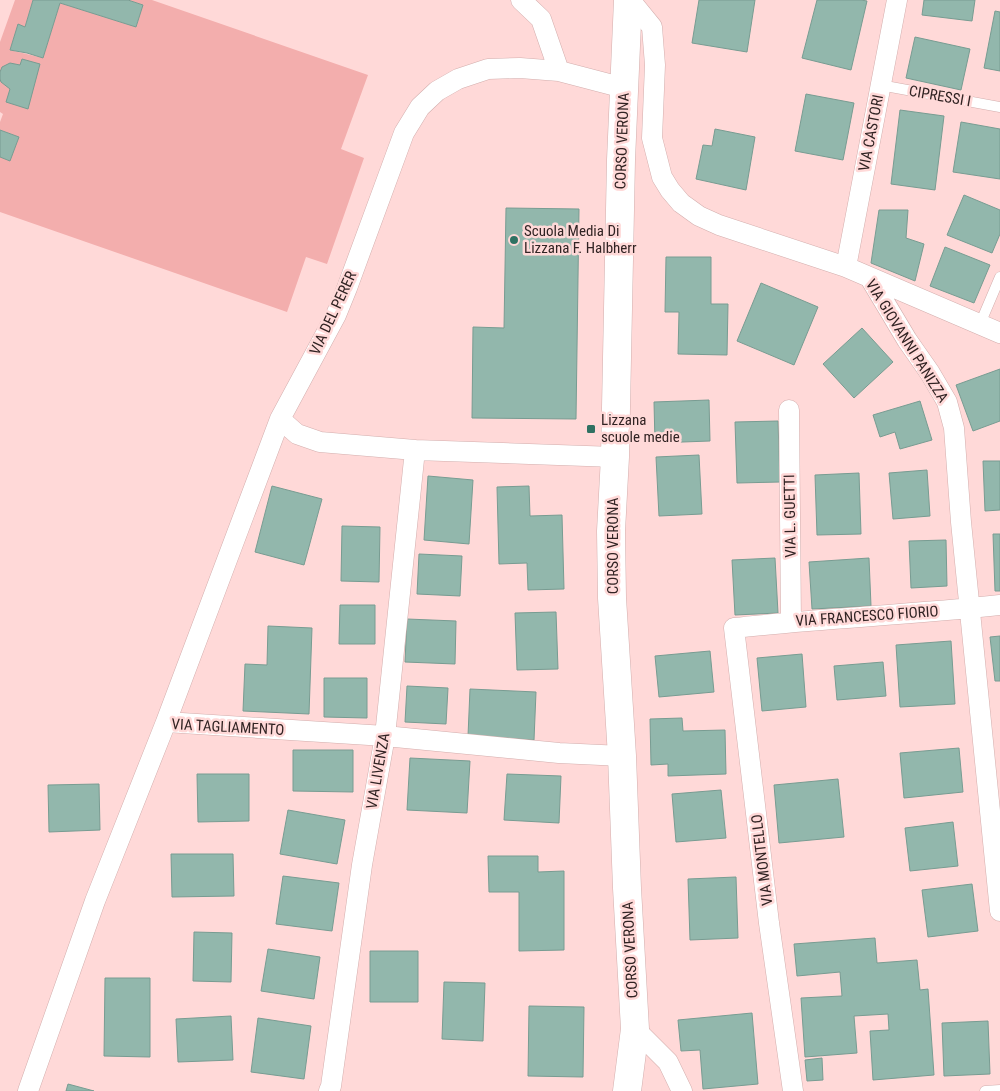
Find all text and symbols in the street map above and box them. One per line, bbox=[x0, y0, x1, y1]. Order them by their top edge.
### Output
street label: CIPRESSI I bbox=[908, 82, 972, 110]
street label: CORSO VERONA bbox=[611, 92, 633, 190]
street label: VIA CASTORI bbox=[855, 93, 887, 173]
place label: Scuola Media Di Lizzana F. Halbherr bbox=[524, 222, 637, 257]
marker: Scuola Media Di Lizzana F. Halbherr bbox=[508, 234, 520, 246]
street label: VIA DEL PERER bbox=[306, 268, 360, 358]
street label: VIA GIOVANNI PANIZZA bbox=[862, 276, 952, 406]
place label: Lizzana scuole medie bbox=[601, 411, 680, 446]
marker: Lizzana scuole medie bbox=[585, 423, 597, 435]
street label: VIA L. GUETTI bbox=[780, 474, 800, 558]
street label: CORSO VERONA bbox=[604, 497, 622, 594]
street label: VIA FRANCESCO FIORIO bbox=[795, 602, 939, 630]
street label: VIA TAGLIAMENTO bbox=[171, 715, 285, 739]
street label: VIA LIVENZA bbox=[362, 731, 394, 810]
street label: VIA MONTELLO bbox=[747, 813, 777, 907]
street label: CORSO VERONA bbox=[618, 901, 642, 999]

